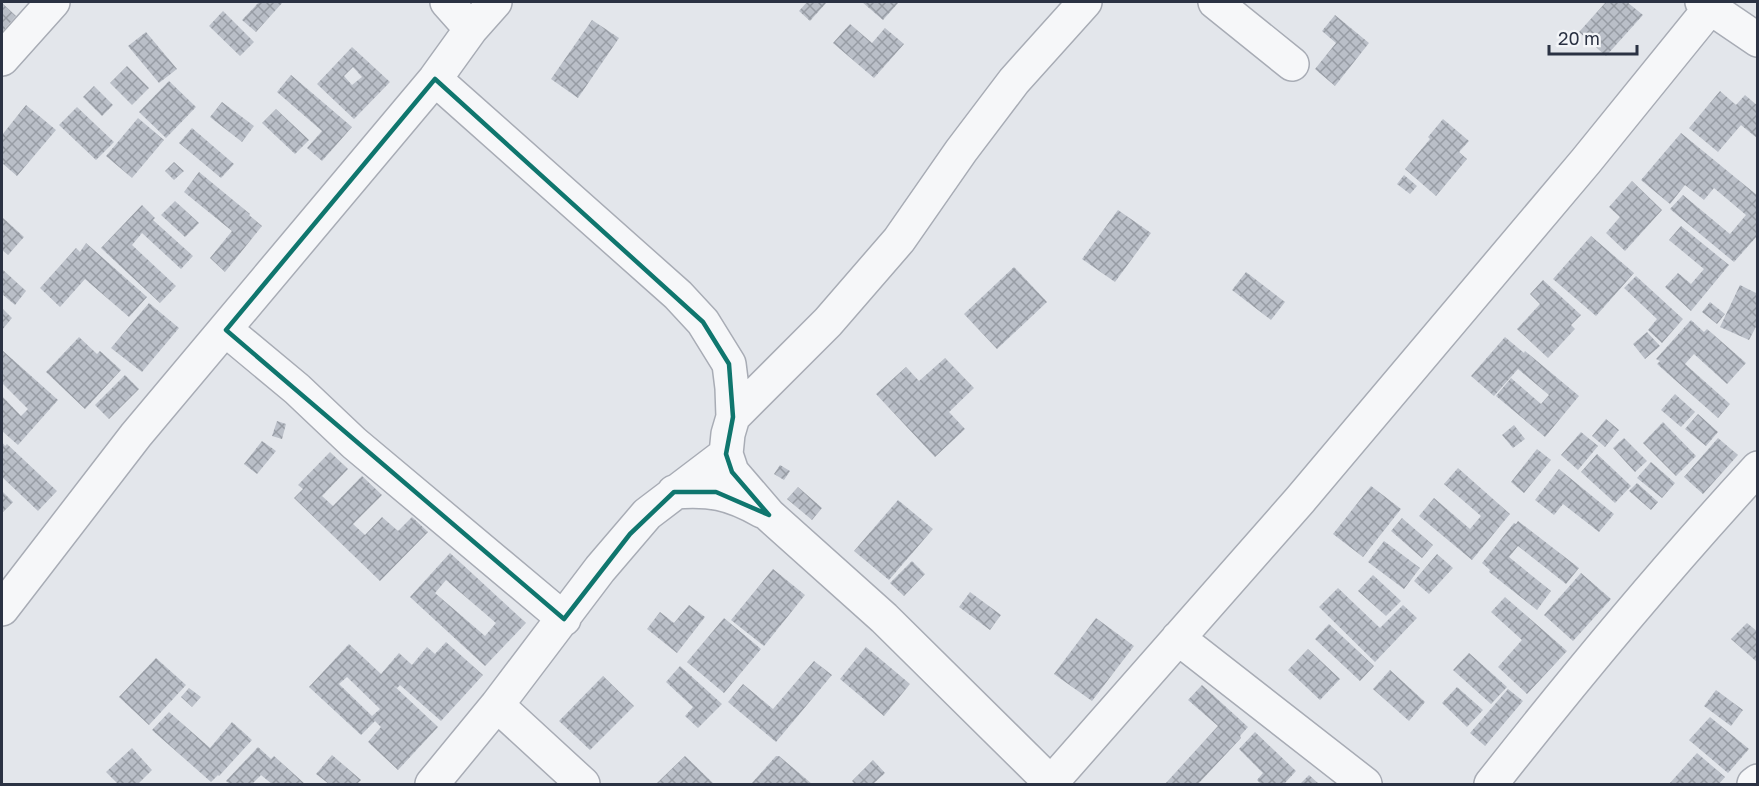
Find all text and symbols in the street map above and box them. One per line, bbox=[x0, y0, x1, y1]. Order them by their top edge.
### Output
scale bar bbox=[1549, 18, 1638, 56]
text: 20 m bbox=[1558, 27, 1600, 49]

